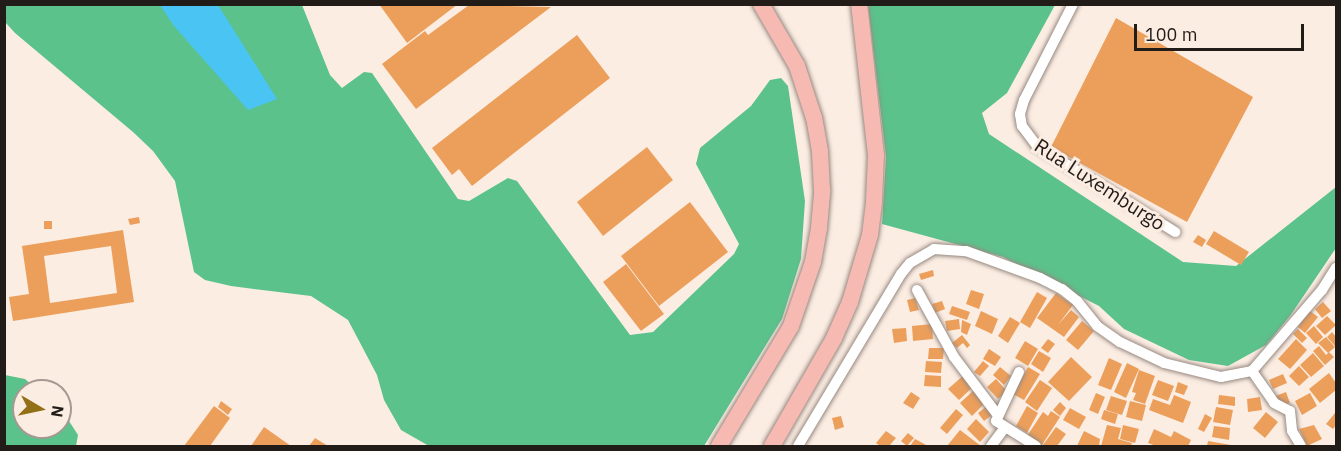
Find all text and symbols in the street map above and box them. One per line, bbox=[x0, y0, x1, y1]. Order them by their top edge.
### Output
scale bar bbox=[1137, 12, 1306, 50]
text: 100 m bbox=[1145, 23, 1197, 46]
street label: Rua Luxemburgo bbox=[1030, 133, 1170, 235]
north arrow bbox=[12, 379, 72, 439]
text: N bbox=[47, 404, 69, 419]

